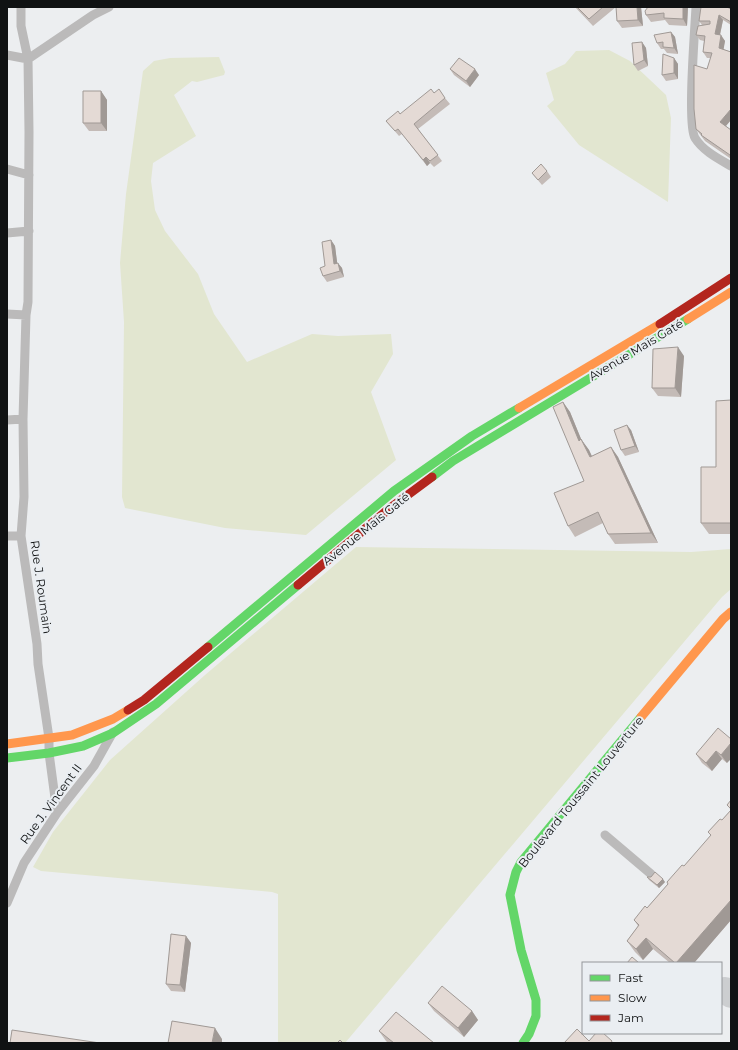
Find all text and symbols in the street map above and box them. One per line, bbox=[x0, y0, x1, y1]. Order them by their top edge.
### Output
street label: Avenue Maïs Gaté bbox=[586, 315, 686, 384]
street label: Avenue Maïs Gaté bbox=[319, 489, 412, 568]
street label: Rue J. Roumain bbox=[28, 539, 55, 635]
street label: Boulevard Toussaint Louverture bbox=[515, 713, 646, 870]
street label: Rue J. Vincent II bbox=[16, 761, 85, 847]
legend bbox=[582, 962, 722, 1034]
text: Fast bbox=[618, 970, 643, 985]
text: Slow bbox=[618, 990, 647, 1005]
text: Jam bbox=[617, 1010, 644, 1025]

